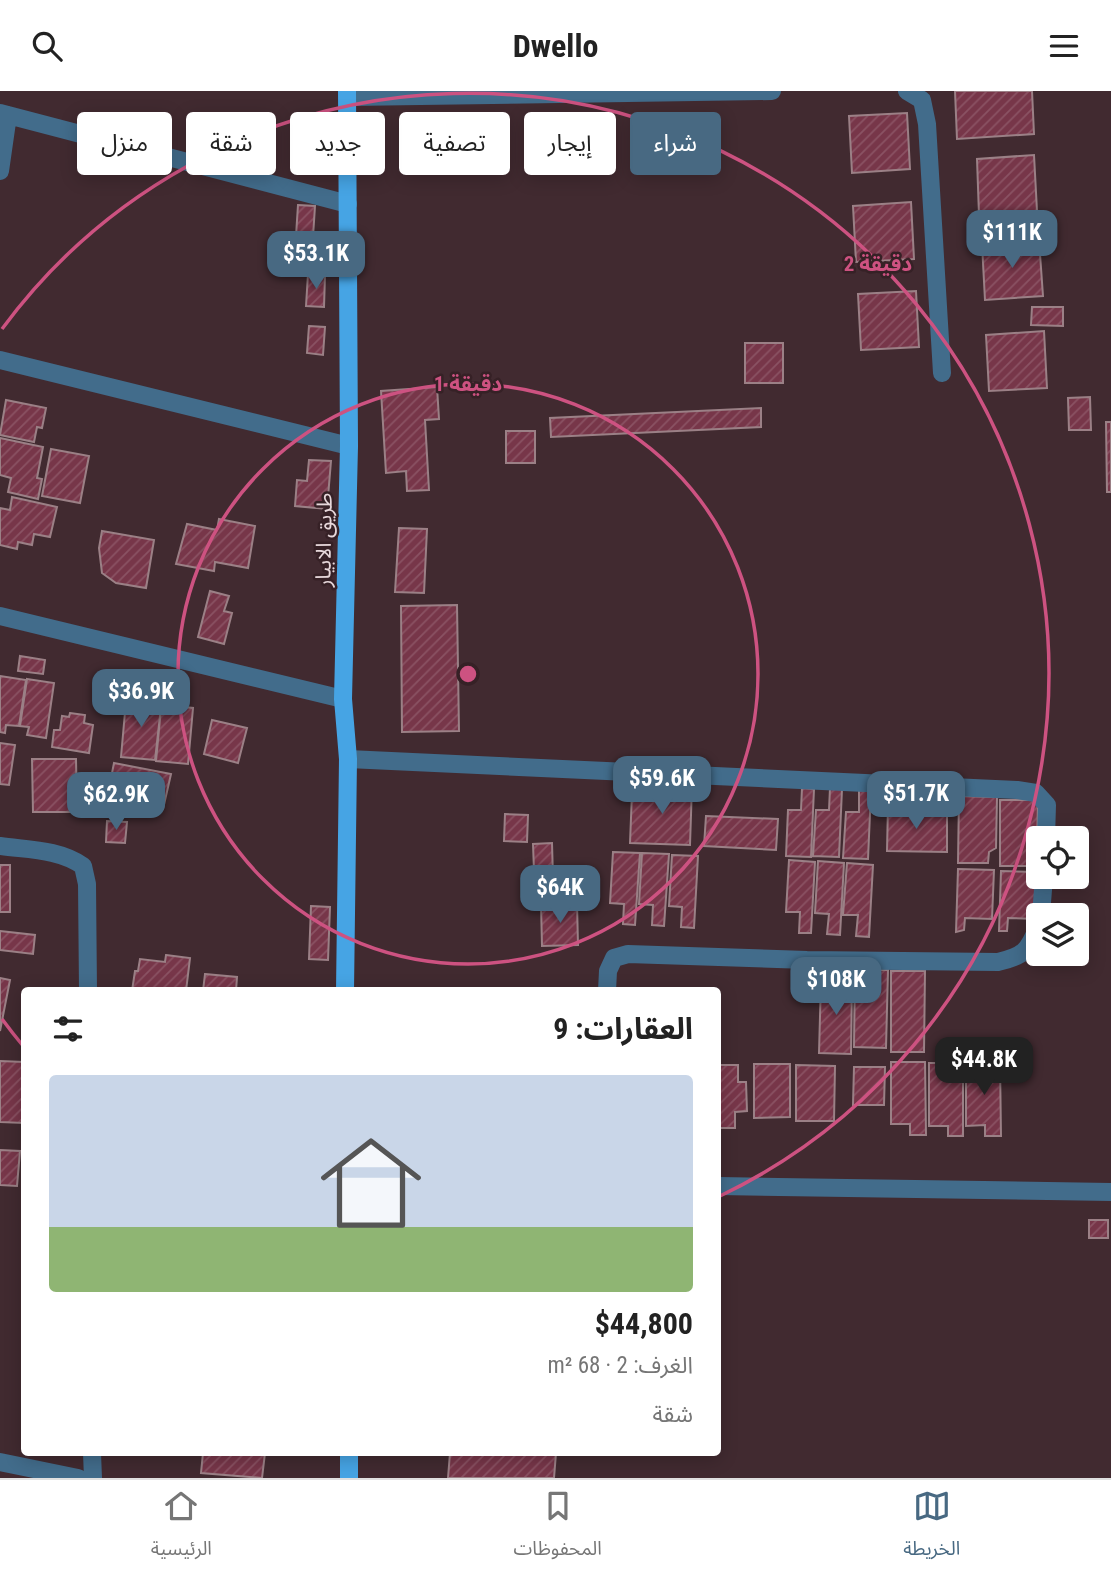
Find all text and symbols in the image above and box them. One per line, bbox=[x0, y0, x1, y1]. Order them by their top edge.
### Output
icon: search bbox=[28, 27, 66, 65]
text: Dwello bbox=[513, 27, 598, 65]
icon: menu bbox=[1045, 27, 1083, 65]
chip: منزل bbox=[77, 112, 172, 175]
chip: شقة bbox=[186, 112, 276, 175]
chip: جديد bbox=[290, 112, 385, 175]
chip: تصفية bbox=[399, 112, 510, 175]
chip: إيجار bbox=[524, 112, 616, 175]
chip: شراء bbox=[630, 112, 721, 175]
pin: $111K bbox=[963, 211, 1061, 270]
text: $111K bbox=[982, 219, 1042, 246]
pin: $53.1K bbox=[259, 231, 373, 291]
text: $53.1K bbox=[283, 240, 349, 267]
text: 2 دقيقة bbox=[844, 252, 912, 276]
text: 1 دقيقة bbox=[434, 372, 502, 396]
street label: طريق الابيار bbox=[311, 493, 338, 588]
centre of rings bbox=[456, 662, 480, 686]
pin: $36.9K bbox=[84, 669, 198, 729]
text: $36.9K bbox=[108, 678, 174, 705]
pin: $59.6K bbox=[605, 757, 719, 816]
text: $59.6K bbox=[629, 765, 695, 792]
pin: $51.7K bbox=[859, 771, 973, 831]
pin: $62.9K bbox=[59, 773, 173, 832]
text: $51.7K bbox=[883, 780, 949, 807]
text: $62.9K bbox=[83, 781, 149, 808]
map controls bbox=[1026, 826, 1089, 966]
button: locate bbox=[1026, 826, 1089, 889]
pin: $64K bbox=[519, 865, 601, 925]
text: $64K bbox=[536, 874, 584, 901]
button: layers bbox=[1026, 903, 1089, 966]
pin: $108K bbox=[787, 957, 885, 1017]
text: $108K bbox=[806, 966, 866, 993]
icon: filters bbox=[49, 1010, 87, 1048]
text: العقارات: 9 bbox=[553, 1011, 693, 1046]
pin: $44.8K bbox=[927, 1037, 1041, 1097]
text: $44.8K bbox=[951, 1046, 1017, 1073]
icon: home bbox=[308, 1120, 434, 1246]
text: $44,800 bbox=[595, 1306, 693, 1341]
text: الغرف: 2 · 68 m² bbox=[547, 1352, 693, 1379]
text: شقة bbox=[652, 1401, 693, 1428]
tab: الرئيسية bbox=[151, 1487, 212, 1569]
tab: المحفوظات bbox=[513, 1487, 602, 1569]
tab: الخريطة bbox=[903, 1487, 960, 1569]

